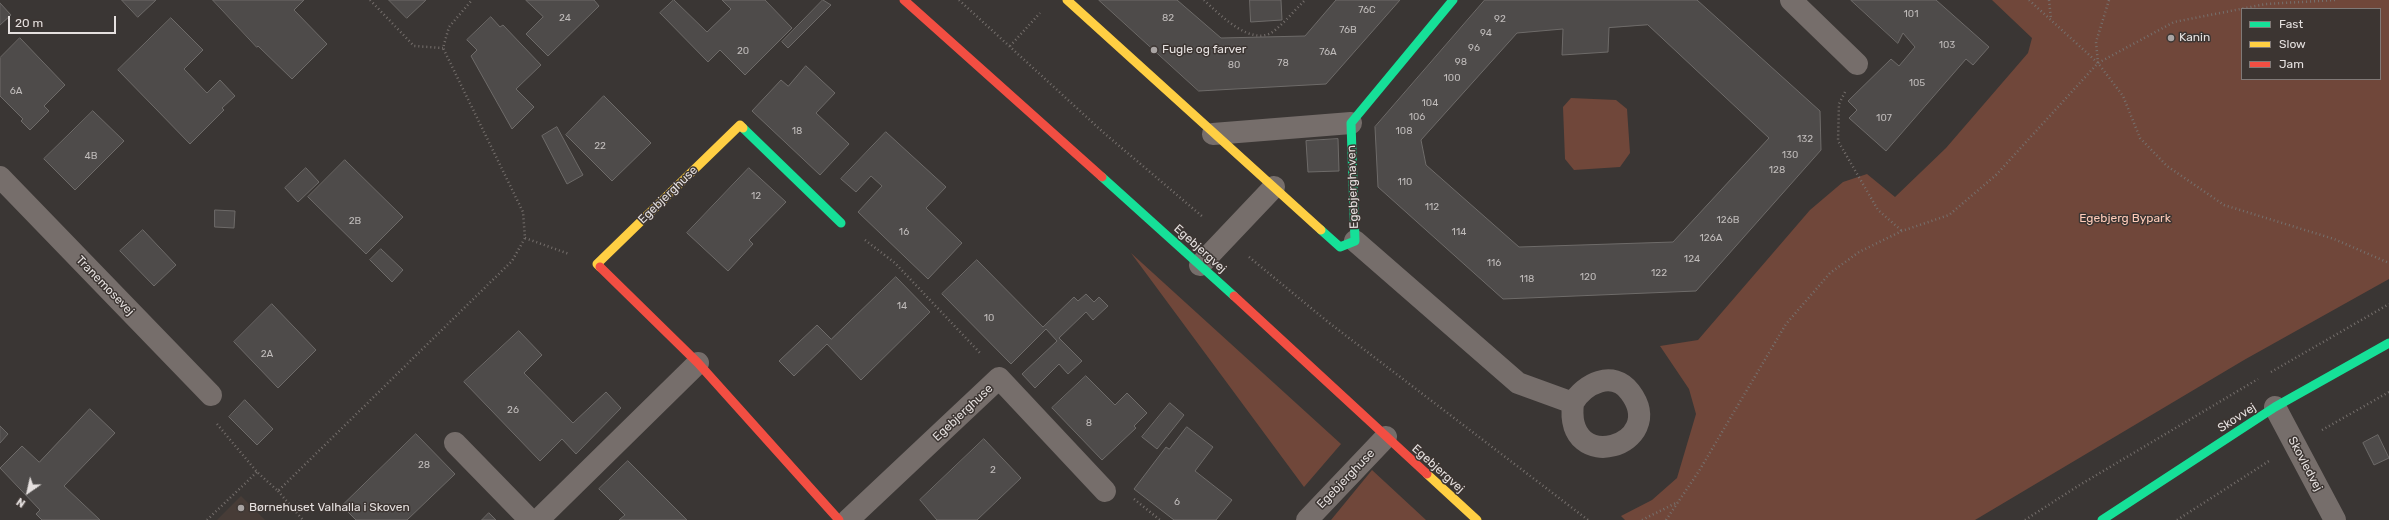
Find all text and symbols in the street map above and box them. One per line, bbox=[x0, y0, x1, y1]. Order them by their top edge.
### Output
house number: 76C bbox=[1358, 4, 1376, 16]
scale bar bbox=[10, 8, 118, 34]
house number: 101 bbox=[1904, 8, 1918, 20]
legend bbox=[2241, 8, 2381, 80]
house number: 24 bbox=[559, 12, 571, 24]
house number: 82 bbox=[1162, 12, 1174, 24]
house number: 92 bbox=[1494, 13, 1506, 25]
text: 20 m bbox=[15, 16, 43, 30]
text: Fast bbox=[2279, 17, 2303, 31]
house number: 76B bbox=[1339, 24, 1357, 36]
house number: 94 bbox=[1480, 27, 1492, 39]
place label: Kanin bbox=[2179, 31, 2210, 45]
marker: Kanin bbox=[2166, 33, 2176, 43]
text: Slow bbox=[2279, 37, 2306, 51]
house number: 103 bbox=[1939, 39, 1955, 51]
house number: 96 bbox=[1468, 42, 1480, 54]
place label: Fugle og farver bbox=[1162, 43, 1246, 57]
house number: 20 bbox=[737, 45, 749, 57]
marker: Fugle og farver bbox=[1149, 45, 1159, 55]
house number: 76A bbox=[1319, 46, 1337, 58]
house number: 98 bbox=[1455, 56, 1467, 68]
house number: 78 bbox=[1277, 57, 1289, 69]
text: Jam bbox=[2279, 57, 2304, 71]
house number: 80 bbox=[1228, 59, 1240, 71]
house number: 100 bbox=[1444, 72, 1460, 84]
house number: 105 bbox=[1909, 77, 1925, 89]
house number: 6A bbox=[10, 85, 22, 97]
house number: 104 bbox=[1422, 97, 1438, 109]
house number: 106 bbox=[1409, 111, 1425, 123]
house number: 107 bbox=[1876, 112, 1892, 124]
house number: 18 bbox=[792, 125, 802, 137]
house number: 108 bbox=[1396, 125, 1412, 137]
house number: 132 bbox=[1797, 133, 1813, 145]
house number: 22 bbox=[594, 140, 606, 152]
street label: Egebjerghaven bbox=[1344, 145, 1362, 229]
house number: 130 bbox=[1782, 149, 1798, 161]
house number: 4B bbox=[85, 150, 97, 162]
street label: Egebjerghuse bbox=[635, 163, 701, 227]
house number: 128 bbox=[1769, 164, 1785, 176]
house number: 110 bbox=[1398, 176, 1412, 188]
house number: 12 bbox=[751, 190, 761, 202]
house number: 112 bbox=[1425, 201, 1439, 213]
park label: Egebjerg Bypark bbox=[2079, 212, 2171, 226]
house number: 126B bbox=[1717, 214, 1739, 226]
house number: 2B bbox=[349, 215, 361, 227]
street label: Egebjergvej bbox=[1171, 222, 1229, 276]
house number: 16 bbox=[899, 226, 909, 238]
house number: 114 bbox=[1452, 226, 1466, 238]
house number: 126A bbox=[1700, 232, 1722, 244]
street label: Tranemosevej bbox=[73, 253, 137, 319]
house number: 124 bbox=[1684, 253, 1700, 265]
house number: 116 bbox=[1487, 257, 1501, 269]
house number: 122 bbox=[1651, 267, 1667, 279]
house number: 120 bbox=[1580, 271, 1596, 283]
house number: 118 bbox=[1520, 273, 1534, 285]
house number: 14 bbox=[897, 300, 907, 312]
house number: 10 bbox=[984, 312, 994, 324]
house number: 2A bbox=[261, 348, 273, 360]
street label: Egebjerghuse bbox=[930, 381, 996, 445]
street label: Skovvej bbox=[2215, 400, 2259, 436]
house number: 26 bbox=[507, 404, 519, 416]
house number: 8 bbox=[1086, 417, 1092, 429]
street label: Skovledvej bbox=[2285, 434, 2325, 494]
street label: Egebjergvej bbox=[1409, 442, 1467, 496]
street label: Egebjerghuse bbox=[1314, 446, 1378, 512]
house number: 28 bbox=[418, 459, 430, 471]
house number: 2 bbox=[990, 464, 996, 476]
north arrow bbox=[8, 472, 48, 512]
text: N bbox=[14, 495, 28, 510]
house number: 6 bbox=[1174, 496, 1180, 508]
place label: Børnehuset Valhalla i Skoven bbox=[249, 501, 410, 515]
marker: Børnehuset Valhalla i Skoven bbox=[236, 503, 246, 513]

